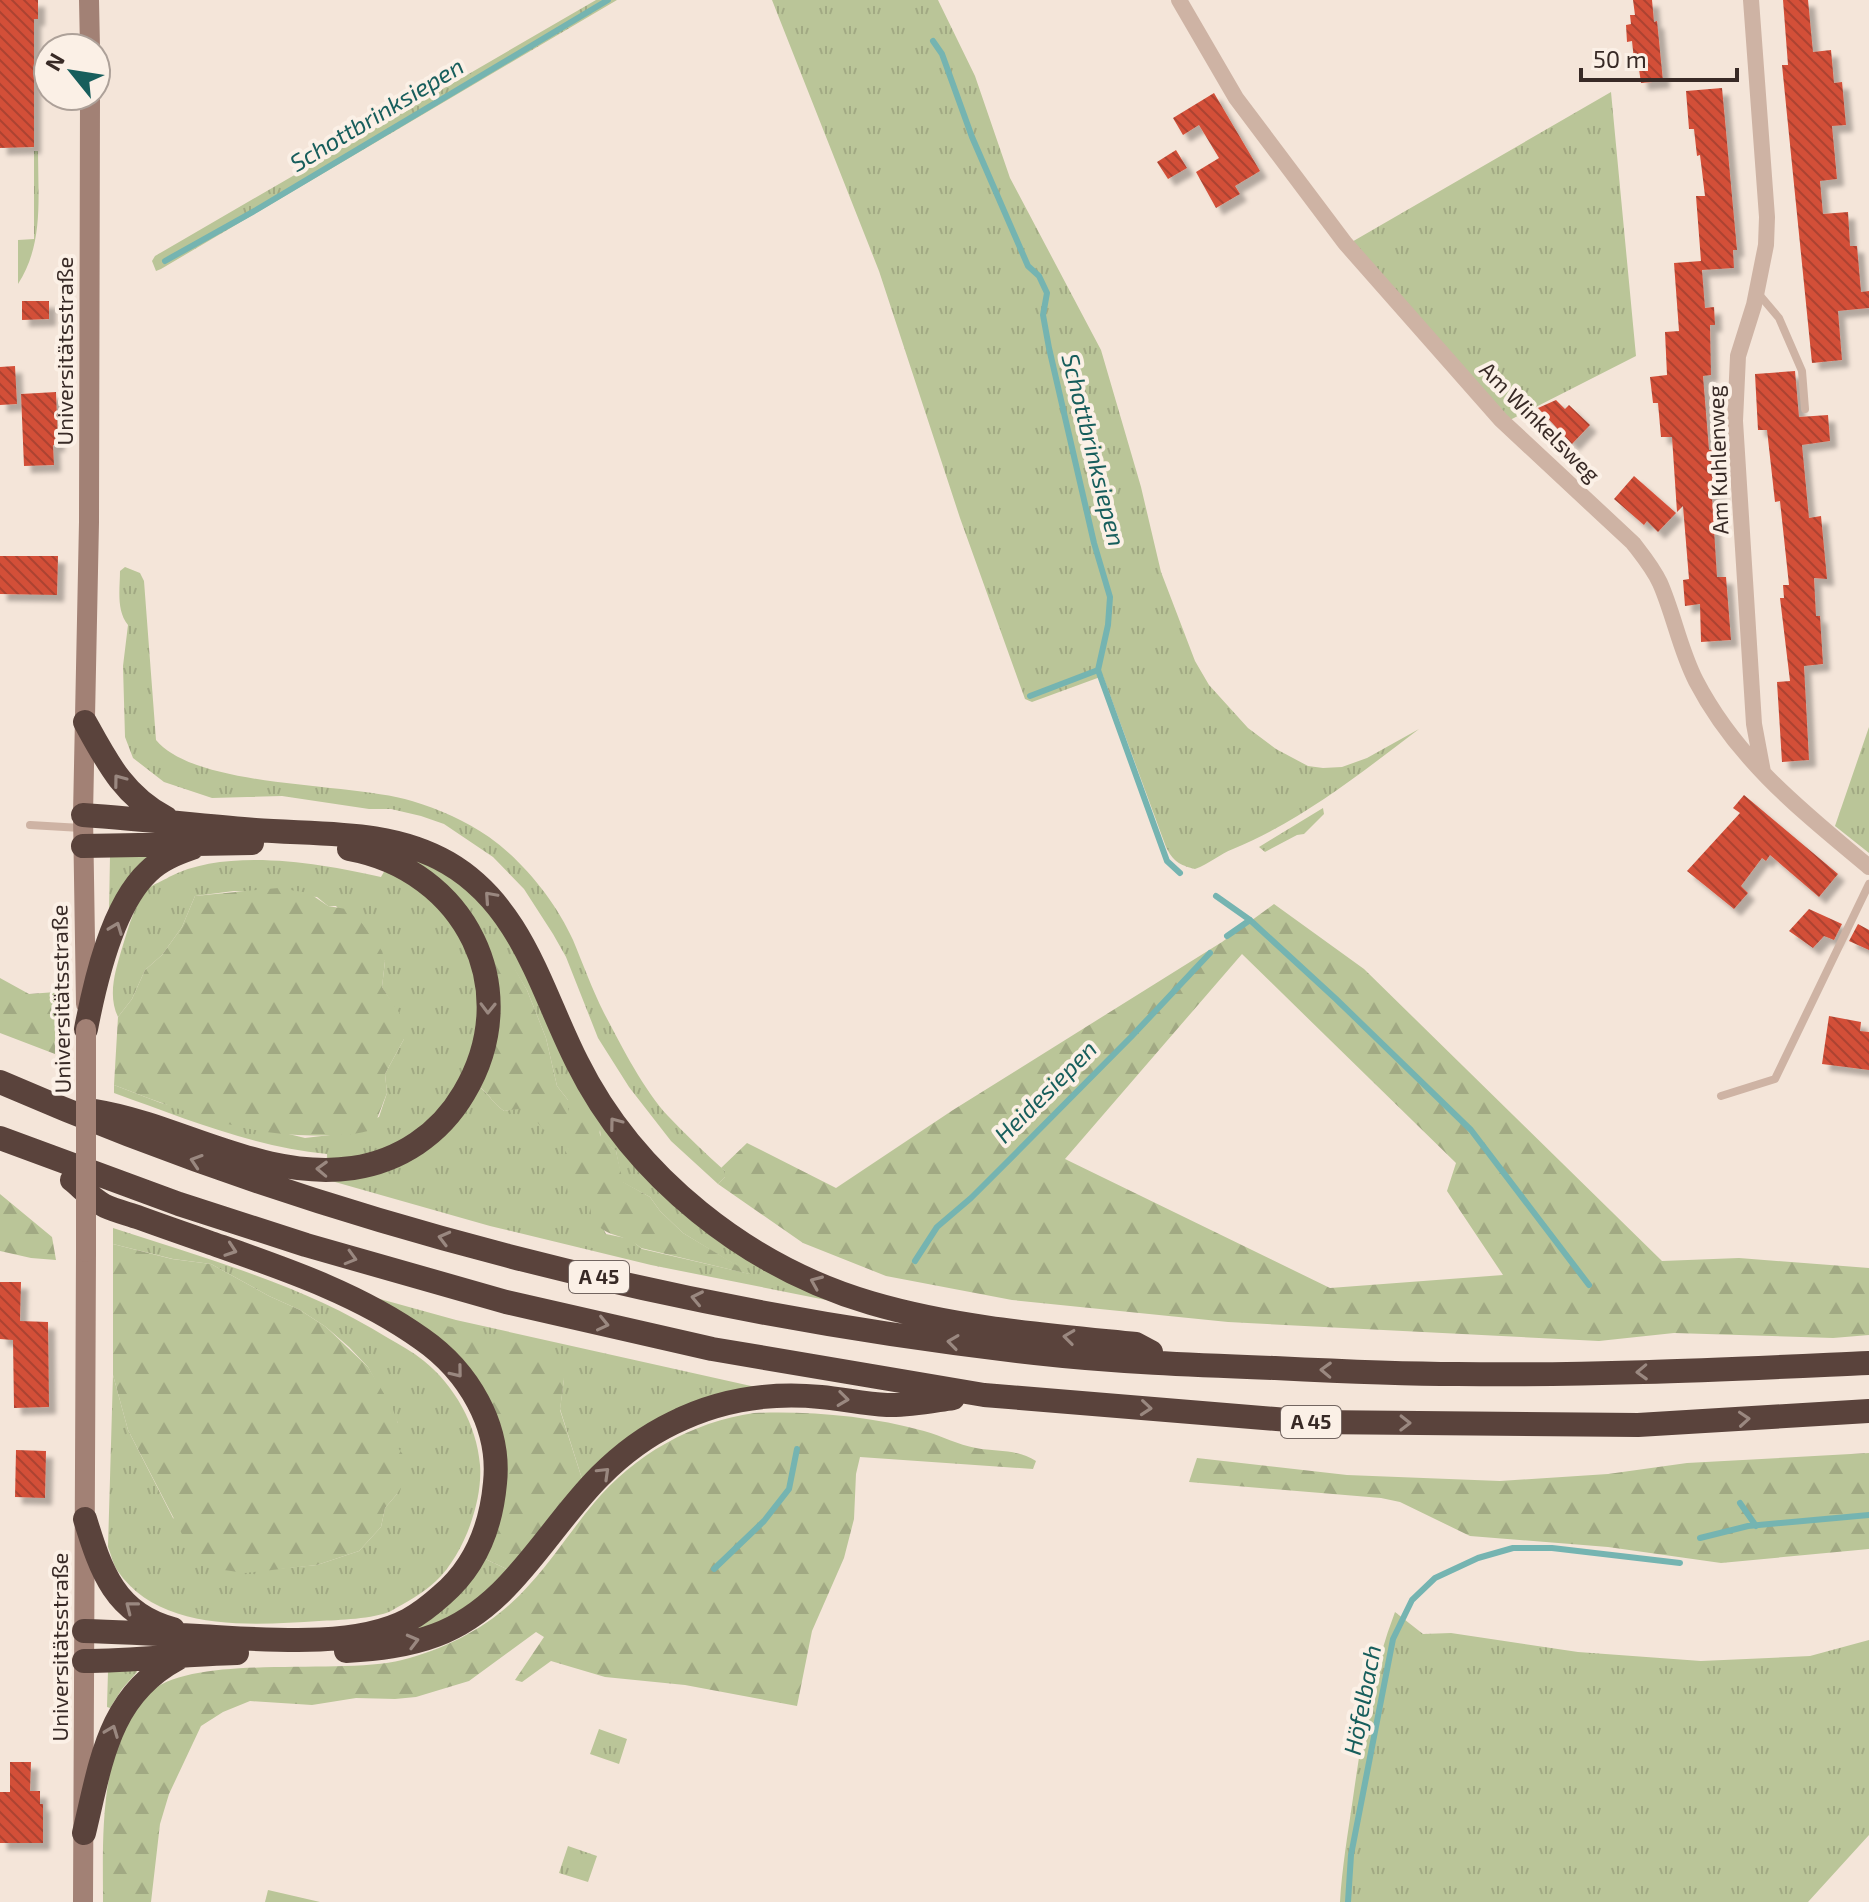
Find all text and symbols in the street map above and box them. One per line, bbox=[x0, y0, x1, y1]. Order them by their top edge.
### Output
north arrow bbox=[32, 32, 112, 112]
scale bar bbox=[1581, 32, 1737, 82]
text: 50 m bbox=[1593, 44, 1647, 73]
text: N bbox=[39, 48, 69, 75]
water label: Schottbrinksiepen bbox=[284, 50, 468, 177]
street label: Universitätsstraße bbox=[51, 257, 77, 445]
water label: Schottbrinksiepen bbox=[1056, 350, 1132, 549]
street label: Am Winkelsweg bbox=[1475, 356, 1606, 487]
street label: Am Kuhlenweg bbox=[1701, 385, 1733, 535]
one-way arrow bbox=[115, 774, 129, 789]
one-way arrow bbox=[485, 891, 499, 906]
street label: Universitätsstraße bbox=[45, 904, 75, 1094]
one-way arrow bbox=[106, 922, 122, 936]
one-way arrow bbox=[479, 1002, 497, 1015]
water label: Heidesiepen bbox=[988, 1034, 1102, 1148]
one-way arrow bbox=[610, 1117, 625, 1132]
one-way arrow bbox=[190, 1155, 204, 1171]
one-way arrow bbox=[315, 1160, 328, 1177]
one-way arrow bbox=[438, 1230, 452, 1247]
one-way arrow bbox=[223, 1240, 237, 1257]
one-way arrow bbox=[344, 1249, 358, 1265]
road number: A 45 bbox=[569, 1261, 629, 1293]
one-way arrow bbox=[810, 1276, 825, 1292]
one-way arrow bbox=[691, 1290, 705, 1307]
one-way arrow bbox=[595, 1315, 609, 1332]
one-way arrow bbox=[1063, 1328, 1076, 1345]
one-way arrow bbox=[946, 1334, 959, 1351]
one-way arrow bbox=[1319, 1362, 1332, 1379]
one-way arrow bbox=[448, 1363, 462, 1378]
one-way arrow bbox=[1635, 1363, 1648, 1380]
one-way arrow bbox=[837, 1391, 850, 1408]
one-way arrow bbox=[1140, 1399, 1153, 1416]
road number: A 45 bbox=[1281, 1406, 1341, 1438]
one-way arrow bbox=[1738, 1410, 1751, 1427]
one-way arrow bbox=[1399, 1414, 1412, 1432]
one-way arrow bbox=[595, 1467, 609, 1482]
street label: Universitätsstraße bbox=[46, 1553, 72, 1741]
one-way arrow bbox=[126, 1602, 141, 1617]
one-way arrow bbox=[405, 1634, 419, 1651]
water label: Höfelbach bbox=[1337, 1642, 1386, 1757]
one-way arrow bbox=[102, 1725, 119, 1739]

